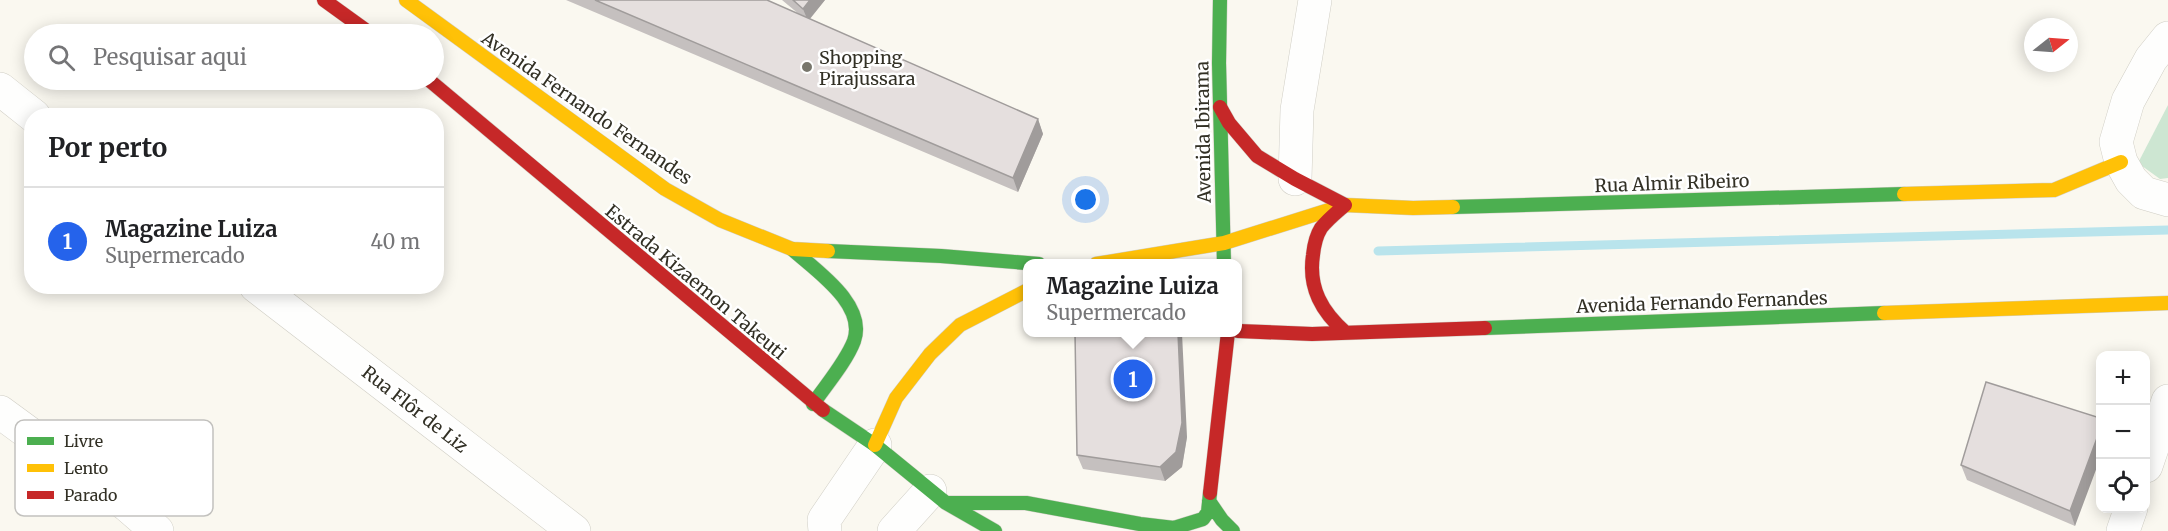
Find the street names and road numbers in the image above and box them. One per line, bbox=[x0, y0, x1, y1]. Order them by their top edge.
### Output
street label: Avenida Fernando Fernandes bbox=[477, 26, 697, 190]
street label: Avenida Ibirama bbox=[1190, 60, 1216, 204]
street label: Rua Almir Ribeiro bbox=[1594, 169, 1750, 197]
street label: Estrada Kizaemon Takeuti bbox=[601, 200, 791, 365]
street label: Avenida Fernando Fernandes bbox=[1575, 286, 1828, 318]
street label: Rua Flôr de Liz bbox=[357, 361, 473, 458]

